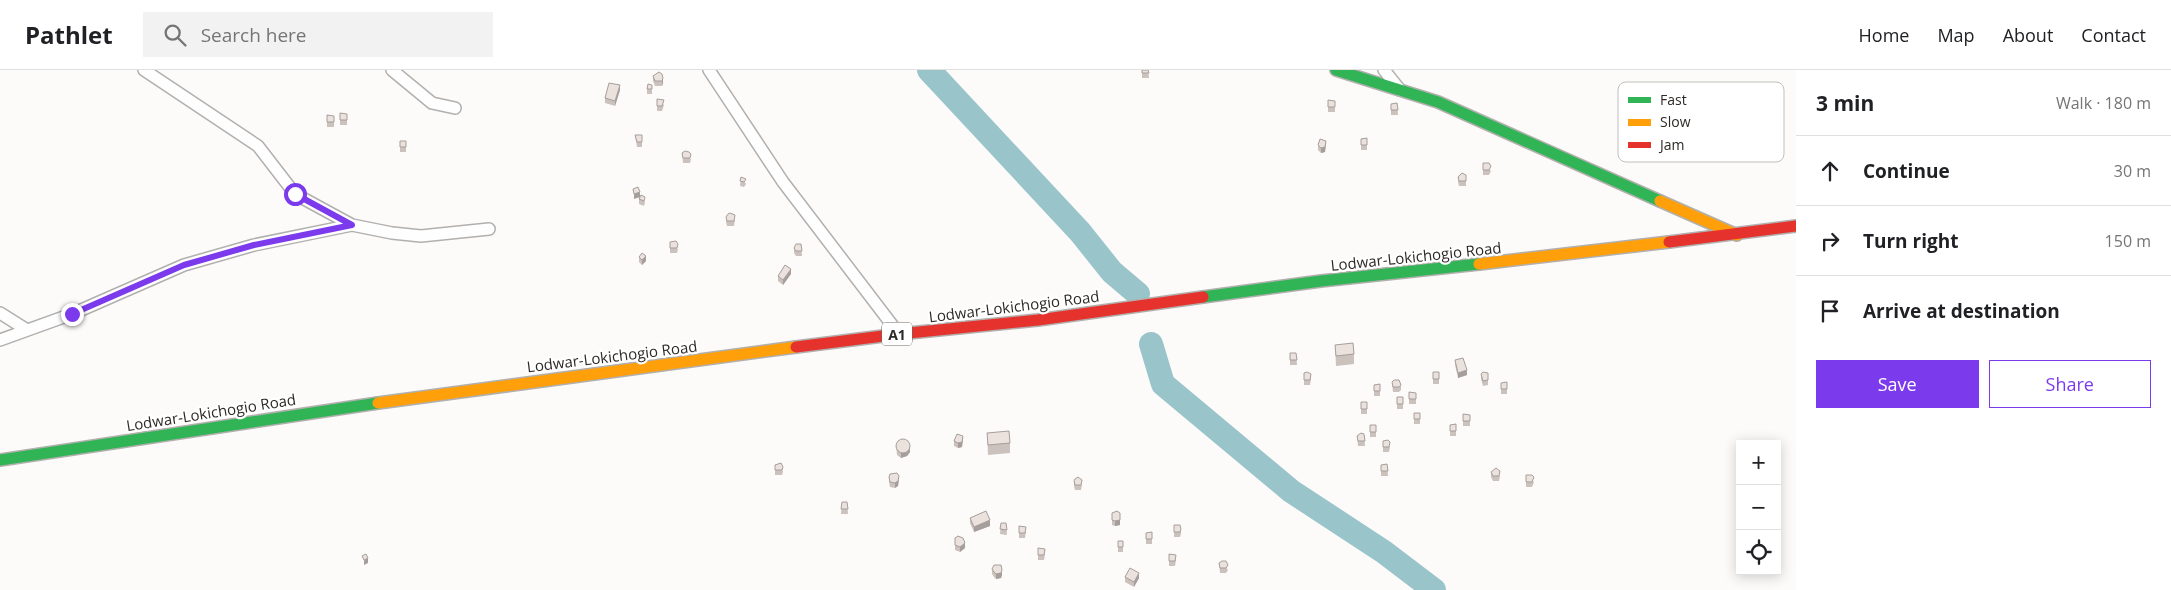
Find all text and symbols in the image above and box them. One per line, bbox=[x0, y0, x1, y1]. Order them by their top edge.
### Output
search box bbox=[143, 12, 493, 57]
text: Pathlet bbox=[25, 18, 113, 51]
icon: search bbox=[161, 21, 189, 49]
text: Search here bbox=[201, 22, 307, 48]
text: Home bbox=[1859, 23, 1909, 47]
text: Map bbox=[1937, 23, 1975, 47]
text: About bbox=[2003, 23, 2053, 47]
text: Contact bbox=[2081, 23, 2146, 47]
legend bbox=[1618, 82, 1784, 162]
text: 3 min bbox=[1816, 89, 1874, 117]
text: Fast bbox=[1660, 90, 1687, 109]
text: Walk · 180 m bbox=[2056, 92, 2151, 114]
text: Slow bbox=[1660, 112, 1691, 131]
text: Jam bbox=[1658, 135, 1685, 154]
icon: ahead bbox=[1816, 157, 1844, 185]
text: Continue bbox=[1863, 158, 1950, 184]
text: 30 m bbox=[2114, 160, 2151, 182]
route start bbox=[284, 183, 307, 206]
icon: right bbox=[1816, 227, 1844, 255]
text: Turn right bbox=[1863, 228, 1958, 254]
text: 150 m bbox=[2105, 230, 2151, 252]
street label: Lodwar-Lokichogio Road bbox=[1330, 237, 1502, 275]
street label: Lodwar-Lokichogio Road bbox=[928, 286, 1100, 326]
icon: arrive bbox=[1816, 297, 1844, 325]
text: Arrive at destination bbox=[1863, 298, 2060, 324]
route end bbox=[61, 303, 84, 326]
road number: A1 bbox=[882, 322, 912, 346]
street label: Lodwar-Lokichogio Road bbox=[526, 336, 698, 376]
button: Save bbox=[1816, 360, 1979, 408]
button: Share bbox=[1989, 360, 2151, 408]
street label: Lodwar-Lokichogio Road bbox=[125, 389, 297, 435]
map controls bbox=[1736, 440, 1781, 575]
button: + bbox=[1736, 440, 1781, 485]
button: − bbox=[1736, 485, 1781, 530]
button: locate bbox=[1736, 530, 1781, 575]

